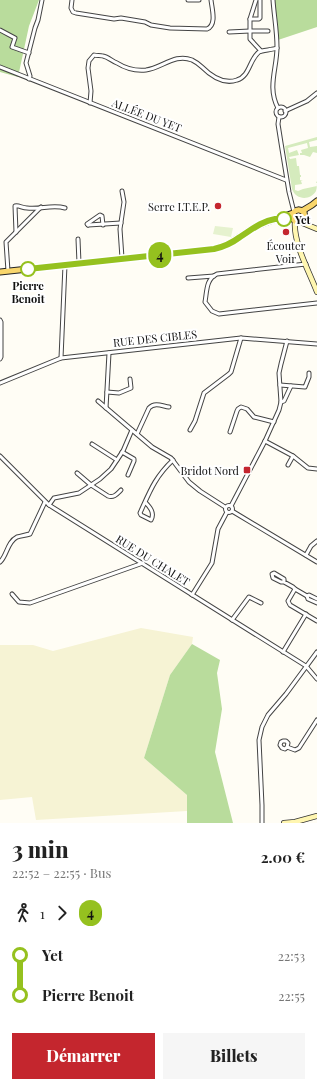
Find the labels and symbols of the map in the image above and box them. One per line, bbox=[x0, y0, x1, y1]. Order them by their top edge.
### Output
street label: ALLÉE DU YET bbox=[109, 94, 184, 135]
place label: Serre I.T.E.P. bbox=[148, 199, 210, 214]
marker: Serre I.T.E.P. bbox=[213, 201, 223, 211]
marker: Yet bbox=[276, 211, 292, 227]
place label: Yet bbox=[294, 212, 311, 227]
marker: Écouter Voir bbox=[281, 227, 291, 237]
place label: Écouter Voir bbox=[267, 238, 306, 266]
line badge: 4 bbox=[147, 242, 173, 268]
marker: Pierre Benoit bbox=[20, 261, 36, 277]
place label: Pierre Benoit bbox=[11, 278, 45, 306]
street label: RUE DES CIBLES bbox=[112, 326, 198, 350]
place label: Bridot Nord bbox=[181, 463, 240, 478]
marker: Bridot Nord bbox=[242, 465, 252, 475]
street label: RUE DU CHALET bbox=[113, 531, 193, 589]

